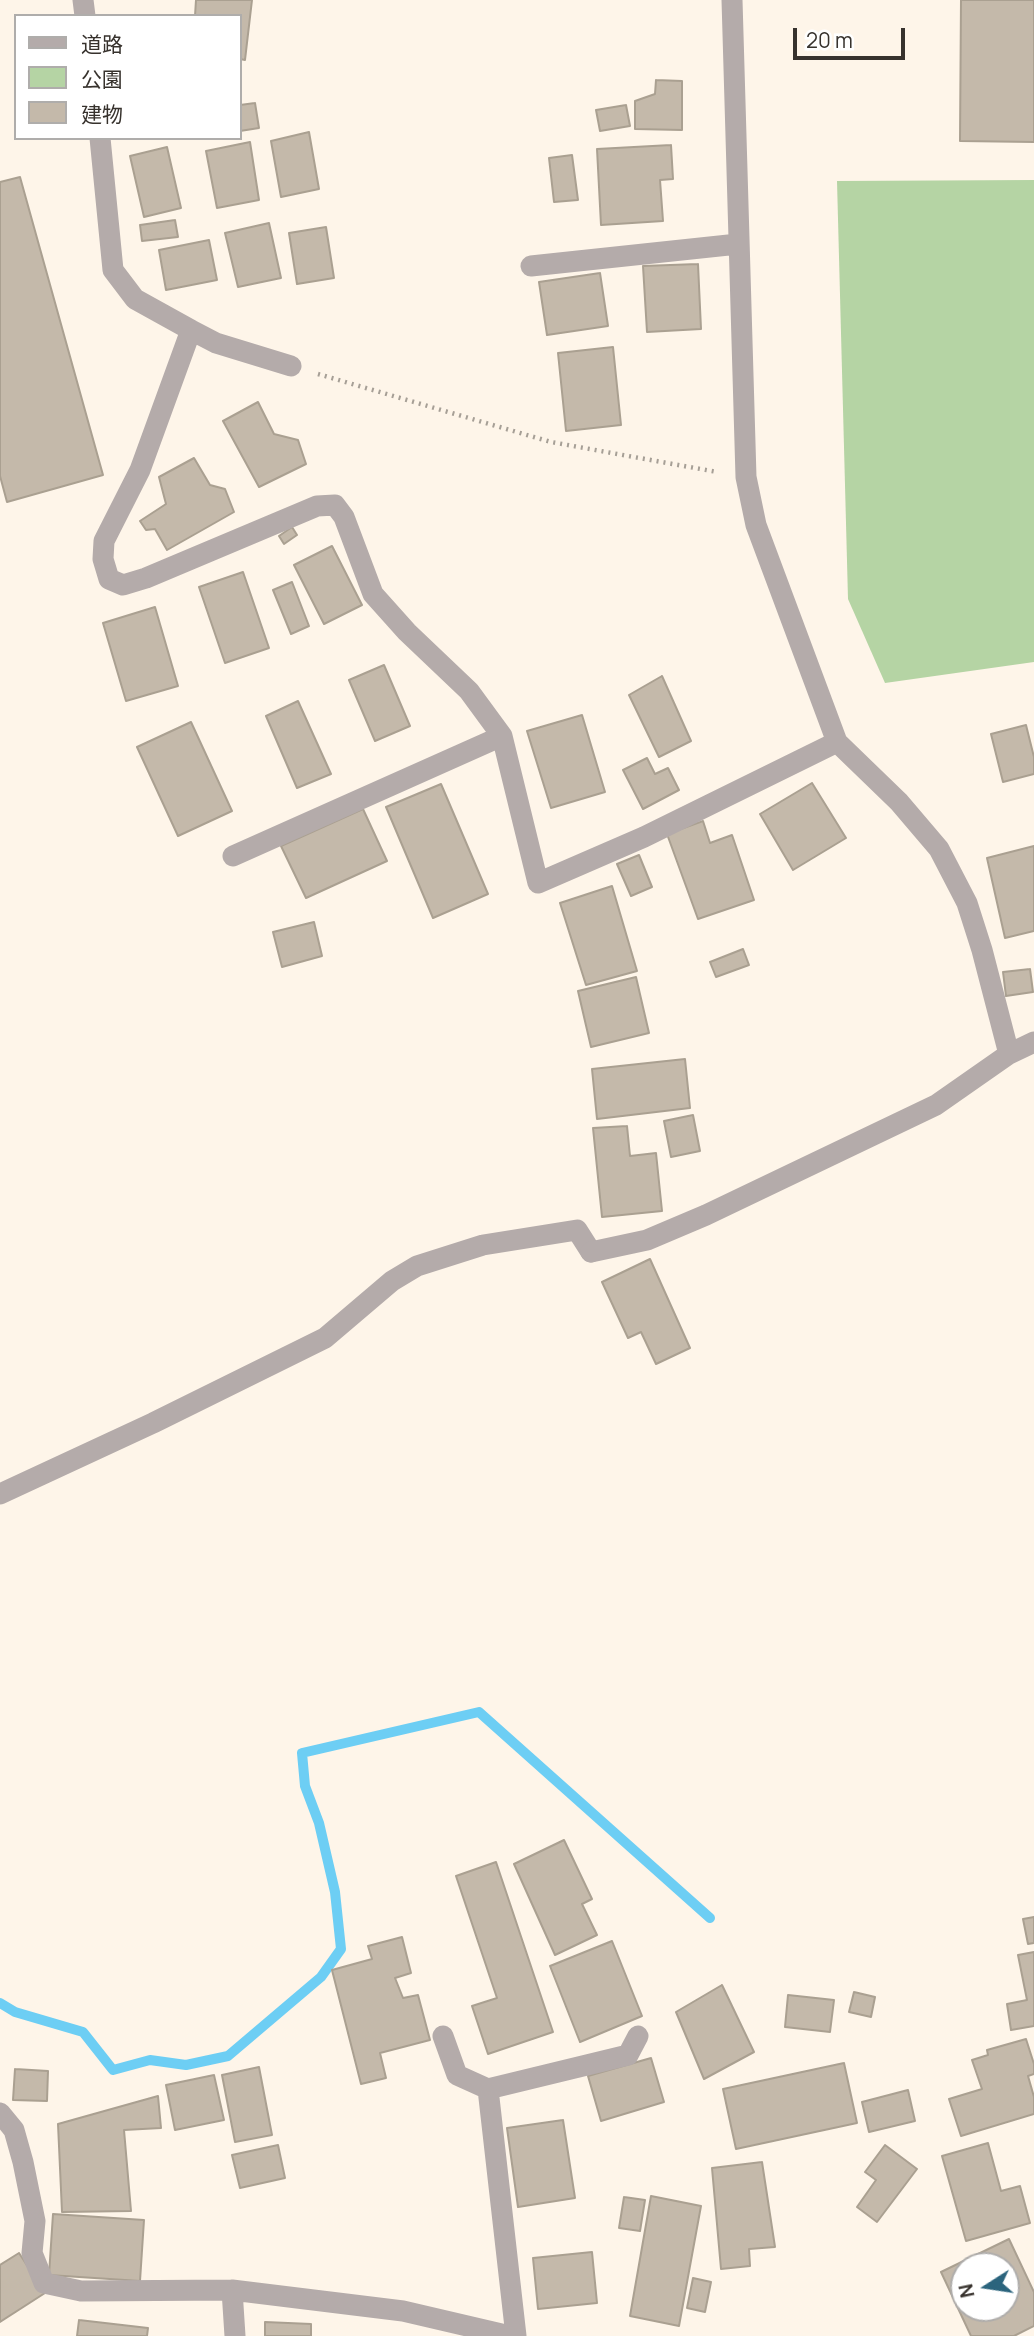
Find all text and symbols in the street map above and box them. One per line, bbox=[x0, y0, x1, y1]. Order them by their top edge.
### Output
legend bbox=[14, 14, 242, 140]
scale bar bbox=[796, 14, 908, 58]
text: 20 m bbox=[806, 26, 853, 54]
text: 道路 bbox=[81, 30, 123, 58]
text: 公園 bbox=[81, 65, 123, 93]
text: 建物 bbox=[81, 100, 123, 128]
north arrow bbox=[950, 2252, 1020, 2322]
text: N bbox=[952, 2282, 981, 2300]

